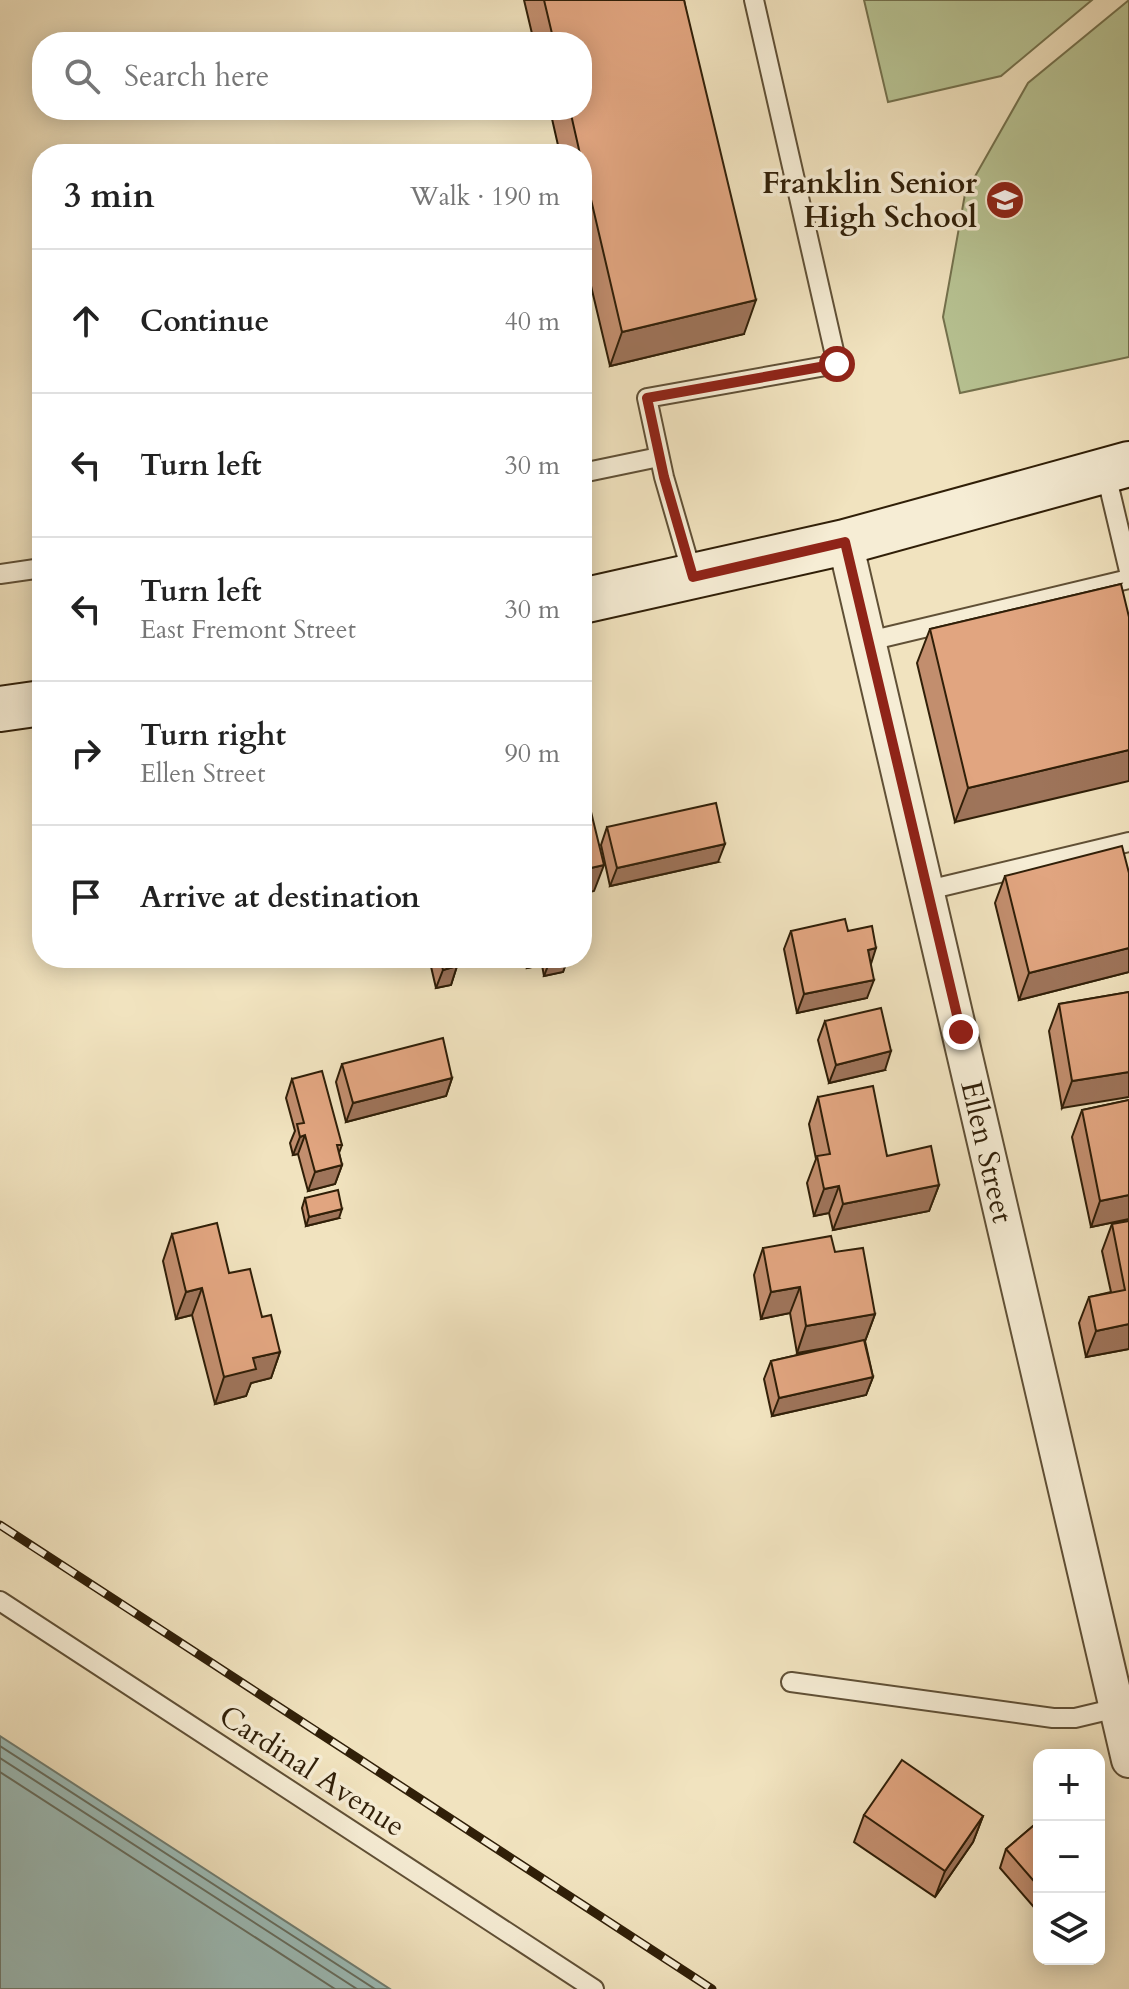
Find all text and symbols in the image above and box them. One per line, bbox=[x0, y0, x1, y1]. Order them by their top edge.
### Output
search box bbox=[32, 32, 592, 120]
icon: search bbox=[60, 54, 104, 98]
text: Search here bbox=[124, 56, 269, 97]
place label: Franklin Senior High School bbox=[762, 163, 978, 238]
text: 3 min bbox=[64, 173, 155, 219]
text: Walk · 190 m bbox=[410, 179, 560, 214]
school or university icon: Franklin Senior High School bbox=[984, 179, 1026, 221]
icon: ahead bbox=[64, 299, 108, 343]
text: Continue bbox=[140, 301, 269, 342]
text: 40 m bbox=[504, 304, 560, 339]
route start bbox=[819, 346, 855, 382]
icon: left bbox=[64, 443, 108, 487]
text: Turn left bbox=[140, 445, 262, 486]
text: 30 m bbox=[504, 448, 560, 483]
text: Turn left bbox=[140, 571, 262, 612]
icon: left bbox=[64, 587, 108, 631]
text: 30 m bbox=[504, 592, 560, 627]
text: East Fremont Street bbox=[140, 612, 356, 647]
text: Turn right bbox=[140, 715, 286, 756]
icon: right bbox=[64, 731, 108, 775]
text: 90 m bbox=[504, 736, 560, 771]
text: Ellen Street bbox=[140, 756, 265, 791]
icon: arrive bbox=[64, 875, 108, 919]
text: Arrive at destination bbox=[140, 877, 420, 918]
route end bbox=[943, 1014, 979, 1050]
street label: Ellen Street bbox=[951, 1077, 1024, 1227]
street label: Cardinal Avenue bbox=[211, 1695, 413, 1847]
map controls bbox=[1033, 1749, 1105, 1965]
button: + bbox=[1033, 1749, 1105, 1821]
button: − bbox=[1033, 1821, 1105, 1893]
button: layers bbox=[1033, 1893, 1105, 1965]

